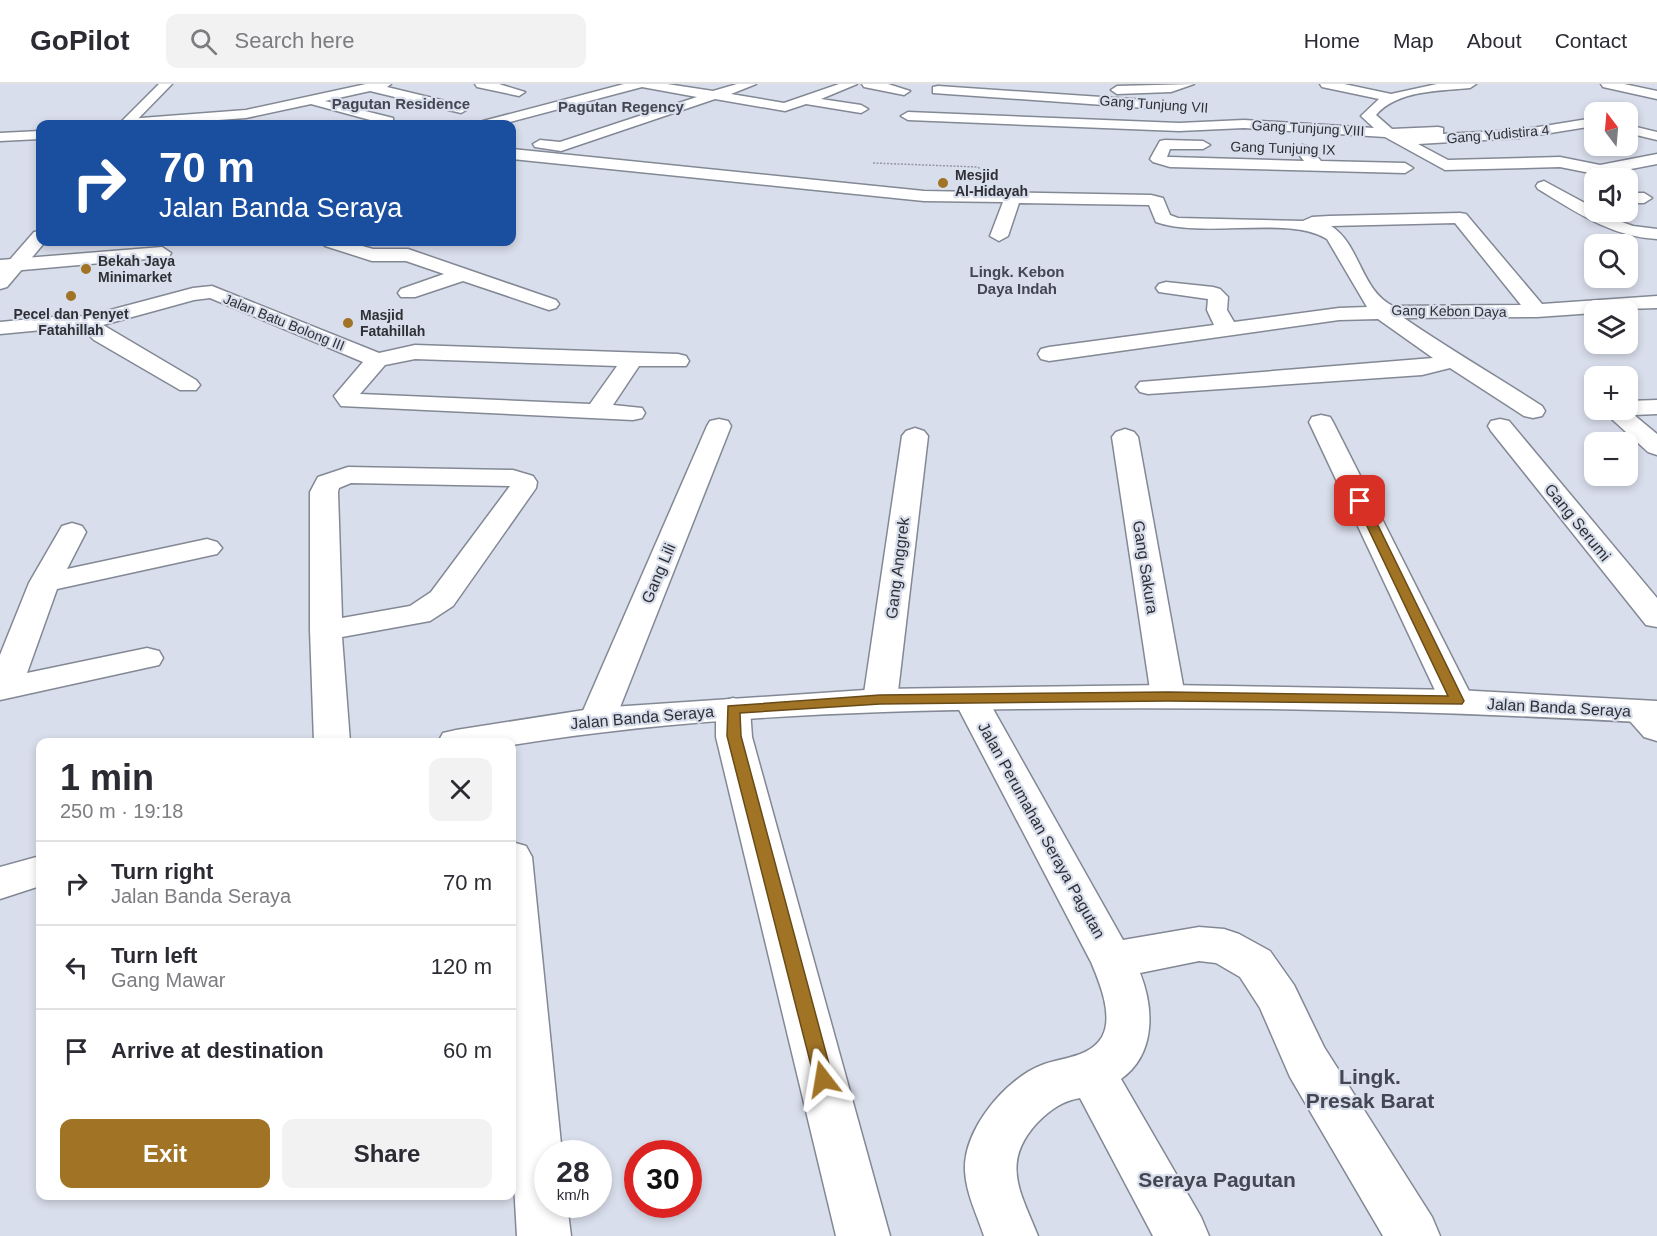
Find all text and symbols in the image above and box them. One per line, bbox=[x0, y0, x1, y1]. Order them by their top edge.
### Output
search box bbox=[166, 14, 586, 68]
text: GoPilot bbox=[30, 25, 130, 56]
icon: search bbox=[187, 25, 220, 58]
text: Search here bbox=[235, 28, 354, 53]
text: Home bbox=[1304, 29, 1360, 52]
text: Map bbox=[1393, 29, 1434, 52]
text: About bbox=[1467, 29, 1522, 52]
text: Contact bbox=[1555, 29, 1627, 52]
street label: Gang Tunjung VII bbox=[1099, 92, 1209, 116]
district label: Pagutan Residence bbox=[332, 95, 470, 112]
district label: Pagutan Regency bbox=[558, 98, 685, 115]
north arrow bbox=[1584, 102, 1638, 156]
map controls bbox=[1584, 102, 1638, 486]
street label: Gang Tunjung VIII bbox=[1251, 117, 1365, 139]
street label: Gang Yudistira 4 bbox=[1446, 122, 1550, 146]
street label: Gang Tunjung IX bbox=[1230, 138, 1336, 158]
icon: right bbox=[60, 144, 138, 222]
text: 70 m bbox=[159, 144, 255, 191]
place label: Mesjid Al-Hidayah bbox=[955, 167, 1028, 199]
button: sound bbox=[1584, 168, 1638, 222]
marker: Mesjid Al-Hidayah bbox=[936, 176, 950, 190]
text: Jalan Banda Seraya bbox=[159, 193, 402, 223]
button: search bbox=[1584, 234, 1638, 288]
place label: Bekah Jaya Minimarket bbox=[98, 253, 175, 285]
marker: Bekah Jaya Minimarket bbox=[79, 262, 93, 276]
district label: Lingk. Kebon Daya Indah bbox=[970, 263, 1065, 297]
marker: Pecel dan Penyet Fatahillah bbox=[64, 289, 78, 303]
street label: Jalan Batu Bolong III bbox=[221, 290, 347, 354]
button: layers bbox=[1584, 300, 1638, 354]
street label: Gang Kebon Daya bbox=[1391, 302, 1507, 320]
place label: Pecel dan Penyet Fatahillah bbox=[13, 306, 129, 338]
place label: Masjid Fatahillah bbox=[360, 307, 425, 339]
marker: Masjid Fatahillah bbox=[341, 316, 355, 330]
button: + bbox=[1584, 366, 1638, 420]
button: − bbox=[1584, 432, 1638, 486]
pin bbox=[1334, 475, 1385, 526]
street label: Gang Serumi bbox=[1541, 480, 1614, 564]
icon: arrive bbox=[1343, 484, 1376, 517]
street label: Gang Anggrek bbox=[883, 515, 912, 620]
street label: Gang Sakura bbox=[1130, 519, 1161, 615]
street label: Gang Lili bbox=[638, 541, 679, 606]
street label: Jalan Banda Seraya bbox=[1487, 695, 1631, 720]
street label: Jalan Banda Seraya bbox=[570, 703, 715, 732]
street label: Jalan Perumahan Seraya Pagutan bbox=[975, 719, 1108, 941]
text: 1 min bbox=[60, 757, 154, 798]
button: close bbox=[429, 758, 492, 821]
text: 250 m · 19:18 bbox=[60, 800, 183, 822]
text: Turn right bbox=[111, 859, 213, 884]
icon: right bbox=[60, 867, 93, 900]
text: 70 m bbox=[443, 870, 492, 895]
text: Jalan Banda Seraya bbox=[111, 885, 291, 907]
text: Turn left bbox=[111, 943, 197, 968]
icon: left bbox=[60, 951, 93, 984]
text: 120 m bbox=[431, 954, 492, 979]
text: Gang Mawar bbox=[111, 969, 226, 991]
icon: arrive bbox=[60, 1035, 93, 1068]
text: Arrive at destination bbox=[111, 1038, 324, 1063]
text: 60 m bbox=[443, 1038, 492, 1063]
position arrow bbox=[791, 1047, 855, 1111]
district label: Lingk. Presak Barat bbox=[1306, 1065, 1434, 1112]
button: Exit bbox=[60, 1119, 270, 1188]
button: Share bbox=[282, 1119, 492, 1188]
speed limit sign: 30 bbox=[624, 1140, 702, 1218]
text: 28 bbox=[556, 1155, 590, 1188]
district label: Seraya Pagutan bbox=[1138, 1168, 1296, 1191]
text: km/h bbox=[557, 1186, 589, 1203]

